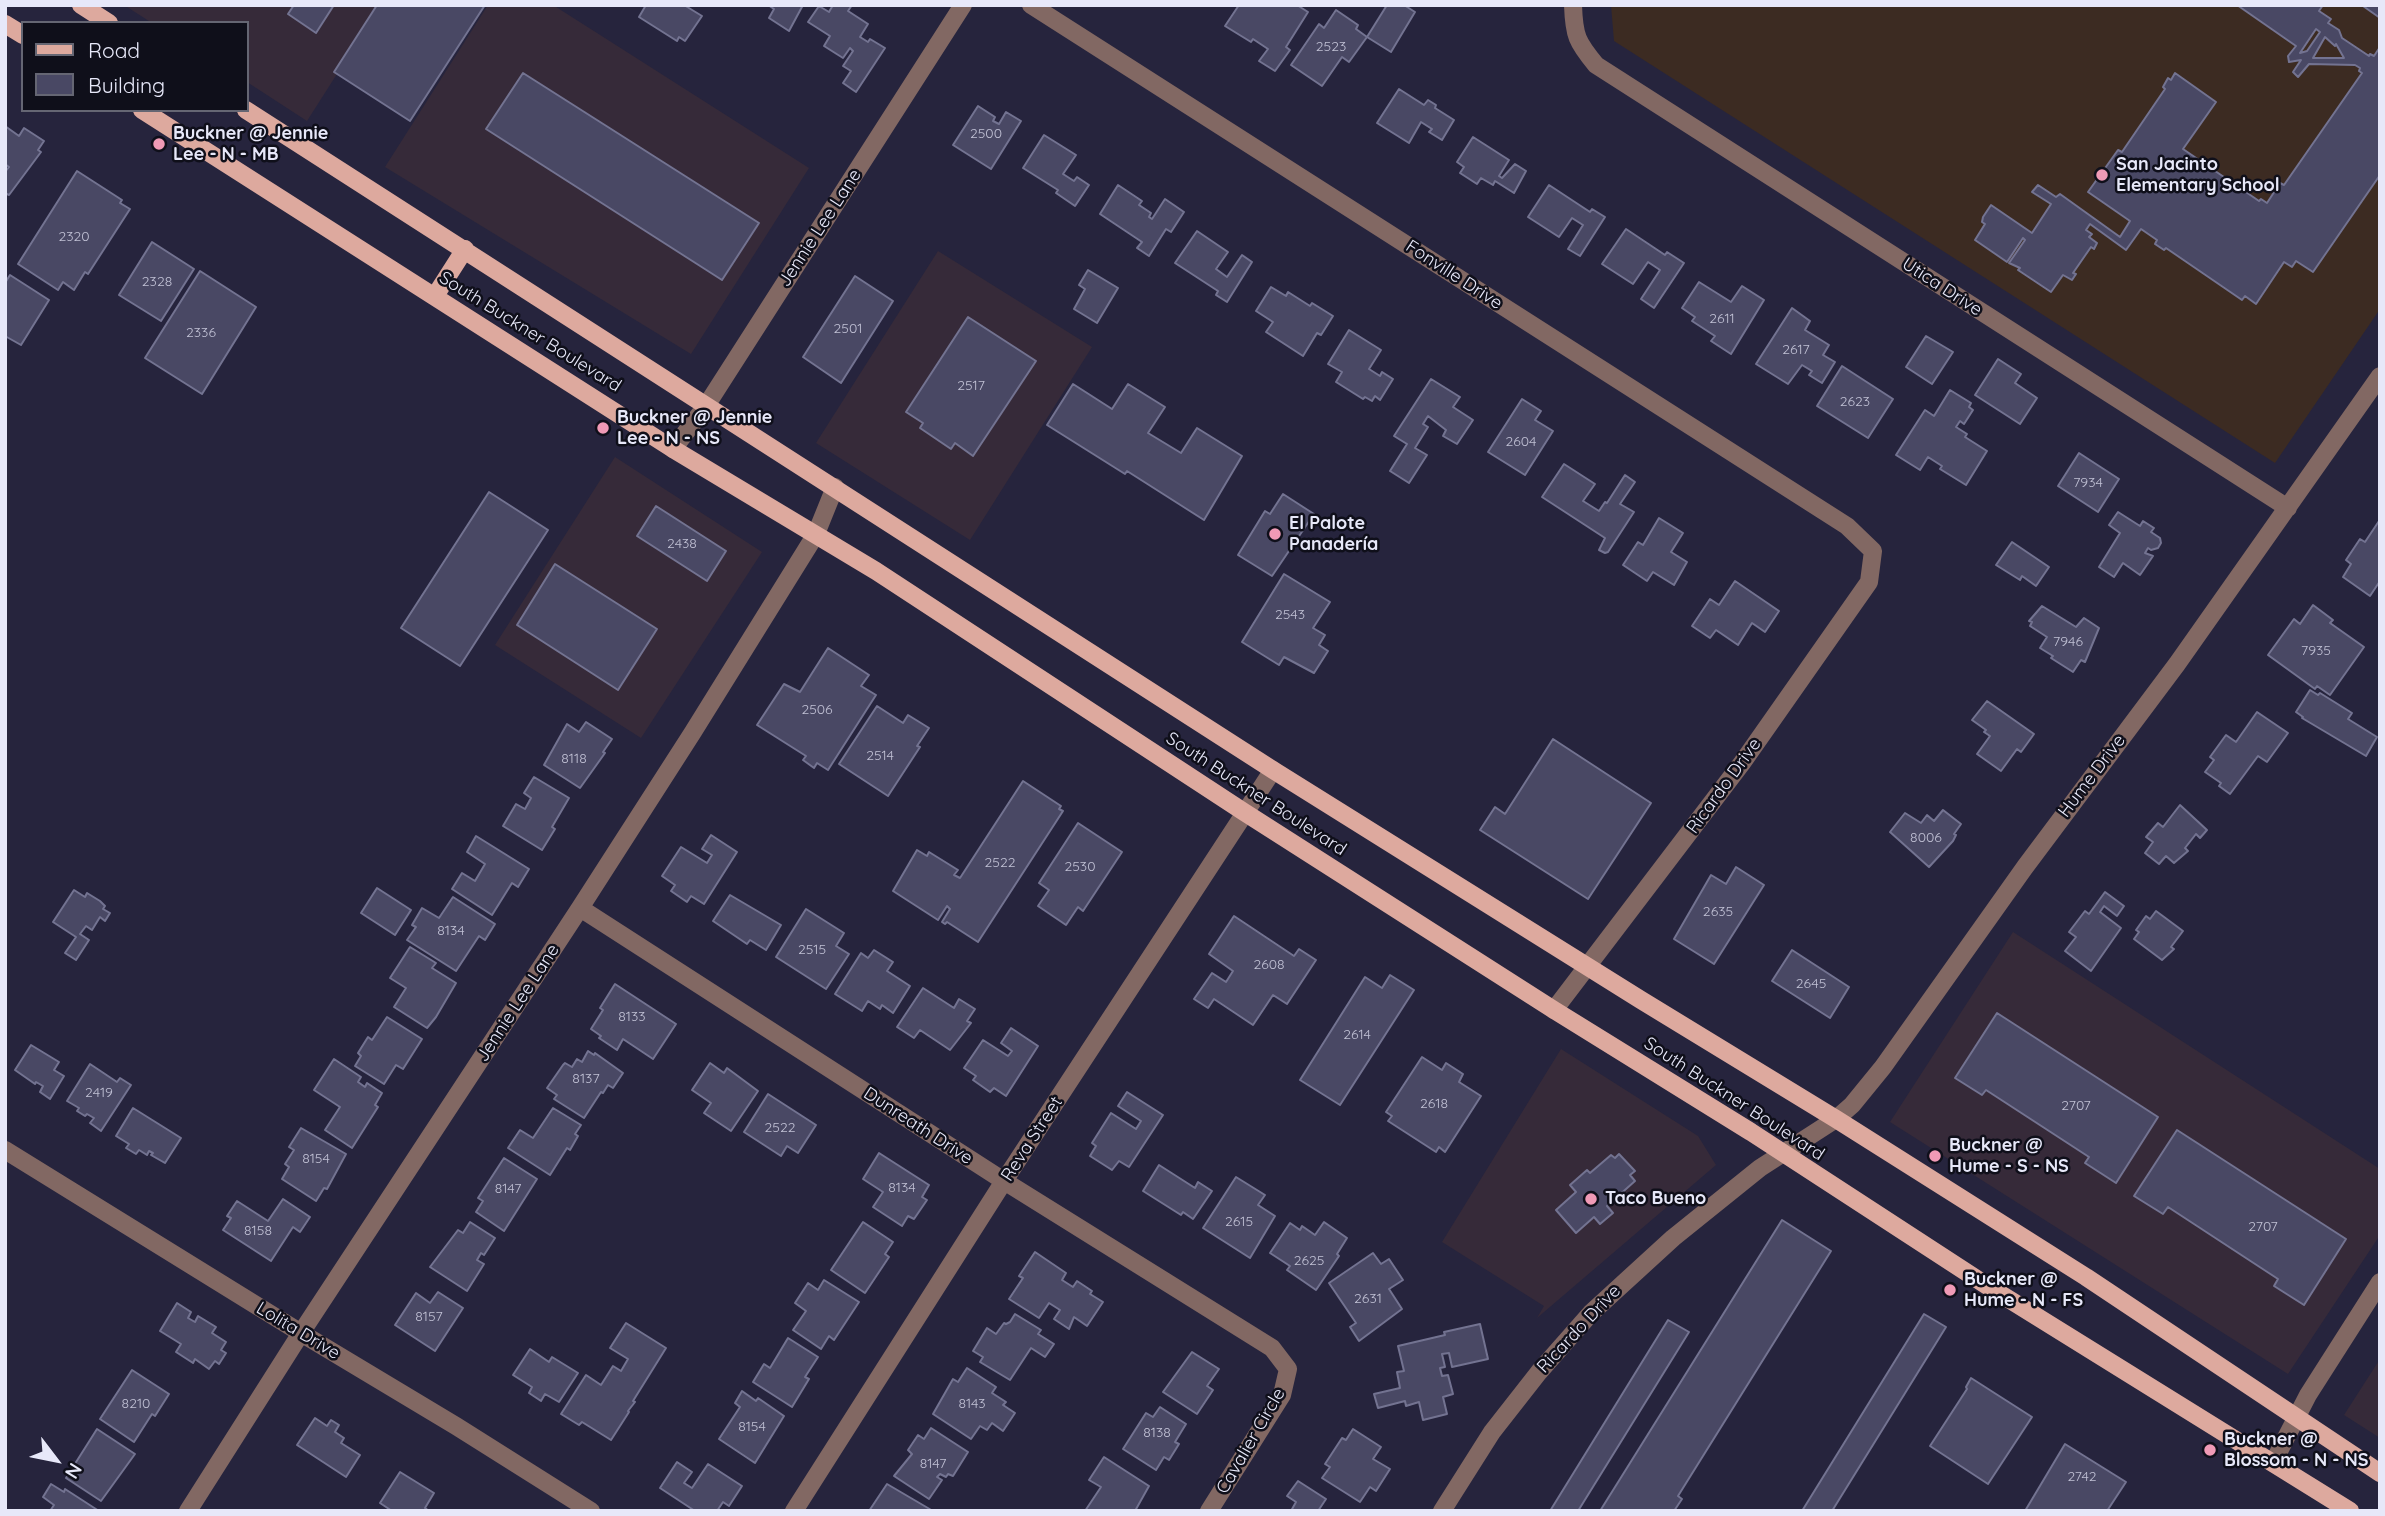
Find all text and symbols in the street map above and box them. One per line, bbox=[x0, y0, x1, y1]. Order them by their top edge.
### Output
legend bbox=[21, 21, 248, 112]
text: Road bbox=[88, 37, 140, 63]
house number: 2523 bbox=[1316, 39, 1346, 55]
text: Building bbox=[88, 72, 165, 98]
place label: Buckner @ Jennie Lee - N - MB bbox=[173, 123, 328, 166]
house number: 2500 bbox=[970, 126, 1002, 142]
marker: Buckner @ Jennie Lee - N - MB bbox=[151, 136, 167, 152]
place label: San Jacinto Elementary School bbox=[2116, 154, 2280, 196]
street label: Jennie Lee Lane bbox=[774, 165, 866, 291]
marker: San Jacinto Elementary School bbox=[2094, 167, 2110, 183]
house number: 2320 bbox=[58, 229, 90, 245]
street label: Fonville Drive bbox=[1402, 236, 1506, 314]
street label: Utica Drive bbox=[1898, 253, 1986, 321]
street label: South Buckner Boulevard bbox=[435, 267, 625, 397]
house number: 2328 bbox=[142, 274, 172, 290]
house number: 2611 bbox=[1709, 311, 1735, 327]
house number: 2501 bbox=[834, 321, 862, 337]
house number: 2336 bbox=[186, 325, 216, 341]
house number: 2617 bbox=[1782, 342, 1810, 358]
house number: 2517 bbox=[957, 378, 985, 394]
house number: 2623 bbox=[1840, 394, 1870, 410]
place label: Buckner @ Jennie Lee - N - NS bbox=[617, 407, 772, 450]
marker: Buckner @ Jennie Lee - N - NS bbox=[595, 420, 611, 436]
house number: 2604 bbox=[1506, 434, 1536, 450]
house number: 7934 bbox=[2073, 475, 2103, 491]
place label: El Palote Panadería bbox=[1289, 513, 1378, 556]
marker: El Palote Panadería bbox=[1267, 526, 1283, 542]
house number: 2438 bbox=[667, 536, 697, 552]
house number: 2543 bbox=[1275, 607, 1305, 623]
house number: 7946 bbox=[2053, 634, 2083, 650]
house number: 7935 bbox=[2301, 643, 2331, 659]
house number: 2506 bbox=[801, 702, 833, 718]
street label: South Buckner Boulevard bbox=[1162, 728, 1350, 860]
street label: Hume Drive bbox=[2054, 730, 2130, 822]
street label: Ricardo Drive bbox=[1682, 734, 1766, 838]
house number: 2514 bbox=[866, 748, 894, 764]
house number: 8118 bbox=[561, 751, 587, 767]
house number: 8006 bbox=[1910, 830, 1942, 846]
house number: 2522 bbox=[985, 855, 1015, 871]
house number: 2530 bbox=[1064, 859, 1096, 875]
house number: 2635 bbox=[1703, 904, 1733, 920]
house number: 8134 bbox=[437, 923, 465, 939]
street label: Jennie Lee Lane bbox=[472, 940, 564, 1066]
house number: 2515 bbox=[798, 942, 826, 958]
house number: 2608 bbox=[1253, 957, 1285, 973]
house number: 2645 bbox=[1796, 976, 1826, 992]
house number: 8133 bbox=[618, 1009, 646, 1025]
house number: 2614 bbox=[1343, 1027, 1371, 1043]
street label: South Buckner Boulevard bbox=[1640, 1033, 1828, 1165]
house number: 8137 bbox=[572, 1071, 600, 1087]
street label: Dunreath Drive bbox=[859, 1083, 977, 1169]
house number: 2419 bbox=[85, 1085, 113, 1101]
street label: Reva Street bbox=[997, 1093, 1067, 1185]
house number: 2618 bbox=[1420, 1096, 1448, 1112]
house number: 2707 bbox=[2061, 1098, 2091, 1114]
house number: 2522 bbox=[765, 1120, 795, 1136]
place label: Buckner @ Hume - S - NS bbox=[1949, 1135, 2069, 1178]
marker: Buckner @ Hume - S - NS bbox=[1927, 1148, 1943, 1164]
house number: 8154 bbox=[302, 1151, 330, 1167]
house number: 8134 bbox=[888, 1180, 916, 1196]
house number: 8147 bbox=[495, 1181, 521, 1197]
place label: Taco Bueno bbox=[1605, 1188, 1706, 1210]
marker: Taco Bueno bbox=[1583, 1191, 1599, 1207]
house number: 2615 bbox=[1225, 1214, 1253, 1230]
house number: 2707 bbox=[2248, 1219, 2278, 1235]
house number: 8158 bbox=[244, 1223, 272, 1239]
house number: 2625 bbox=[1294, 1253, 1324, 1269]
place label: Buckner @ Hume - N - FS bbox=[1964, 1269, 2083, 1312]
street label: Ricardo Drive bbox=[1533, 1280, 1625, 1378]
marker: Buckner @ Hume - N - FS bbox=[1942, 1282, 1958, 1298]
house number: 2631 bbox=[1354, 1291, 1382, 1307]
street label: Lolita Drive bbox=[252, 1298, 344, 1364]
house number: 8157 bbox=[415, 1309, 443, 1325]
street label: Cavalier Circle bbox=[1212, 1384, 1290, 1498]
house number: 8210 bbox=[122, 1396, 150, 1412]
house number: 8143 bbox=[958, 1396, 986, 1412]
house number: 8154 bbox=[738, 1419, 766, 1435]
north arrow bbox=[21, 1425, 91, 1495]
house number: 8138 bbox=[1143, 1425, 1171, 1441]
place label: Buckner @ Blossom - N - NS bbox=[2224, 1429, 2368, 1472]
marker: Buckner @ Blossom - N - NS bbox=[2202, 1442, 2218, 1458]
house number: 8147 bbox=[920, 1456, 946, 1472]
text: N bbox=[60, 1459, 88, 1483]
house number: 2742 bbox=[2067, 1469, 2097, 1485]

